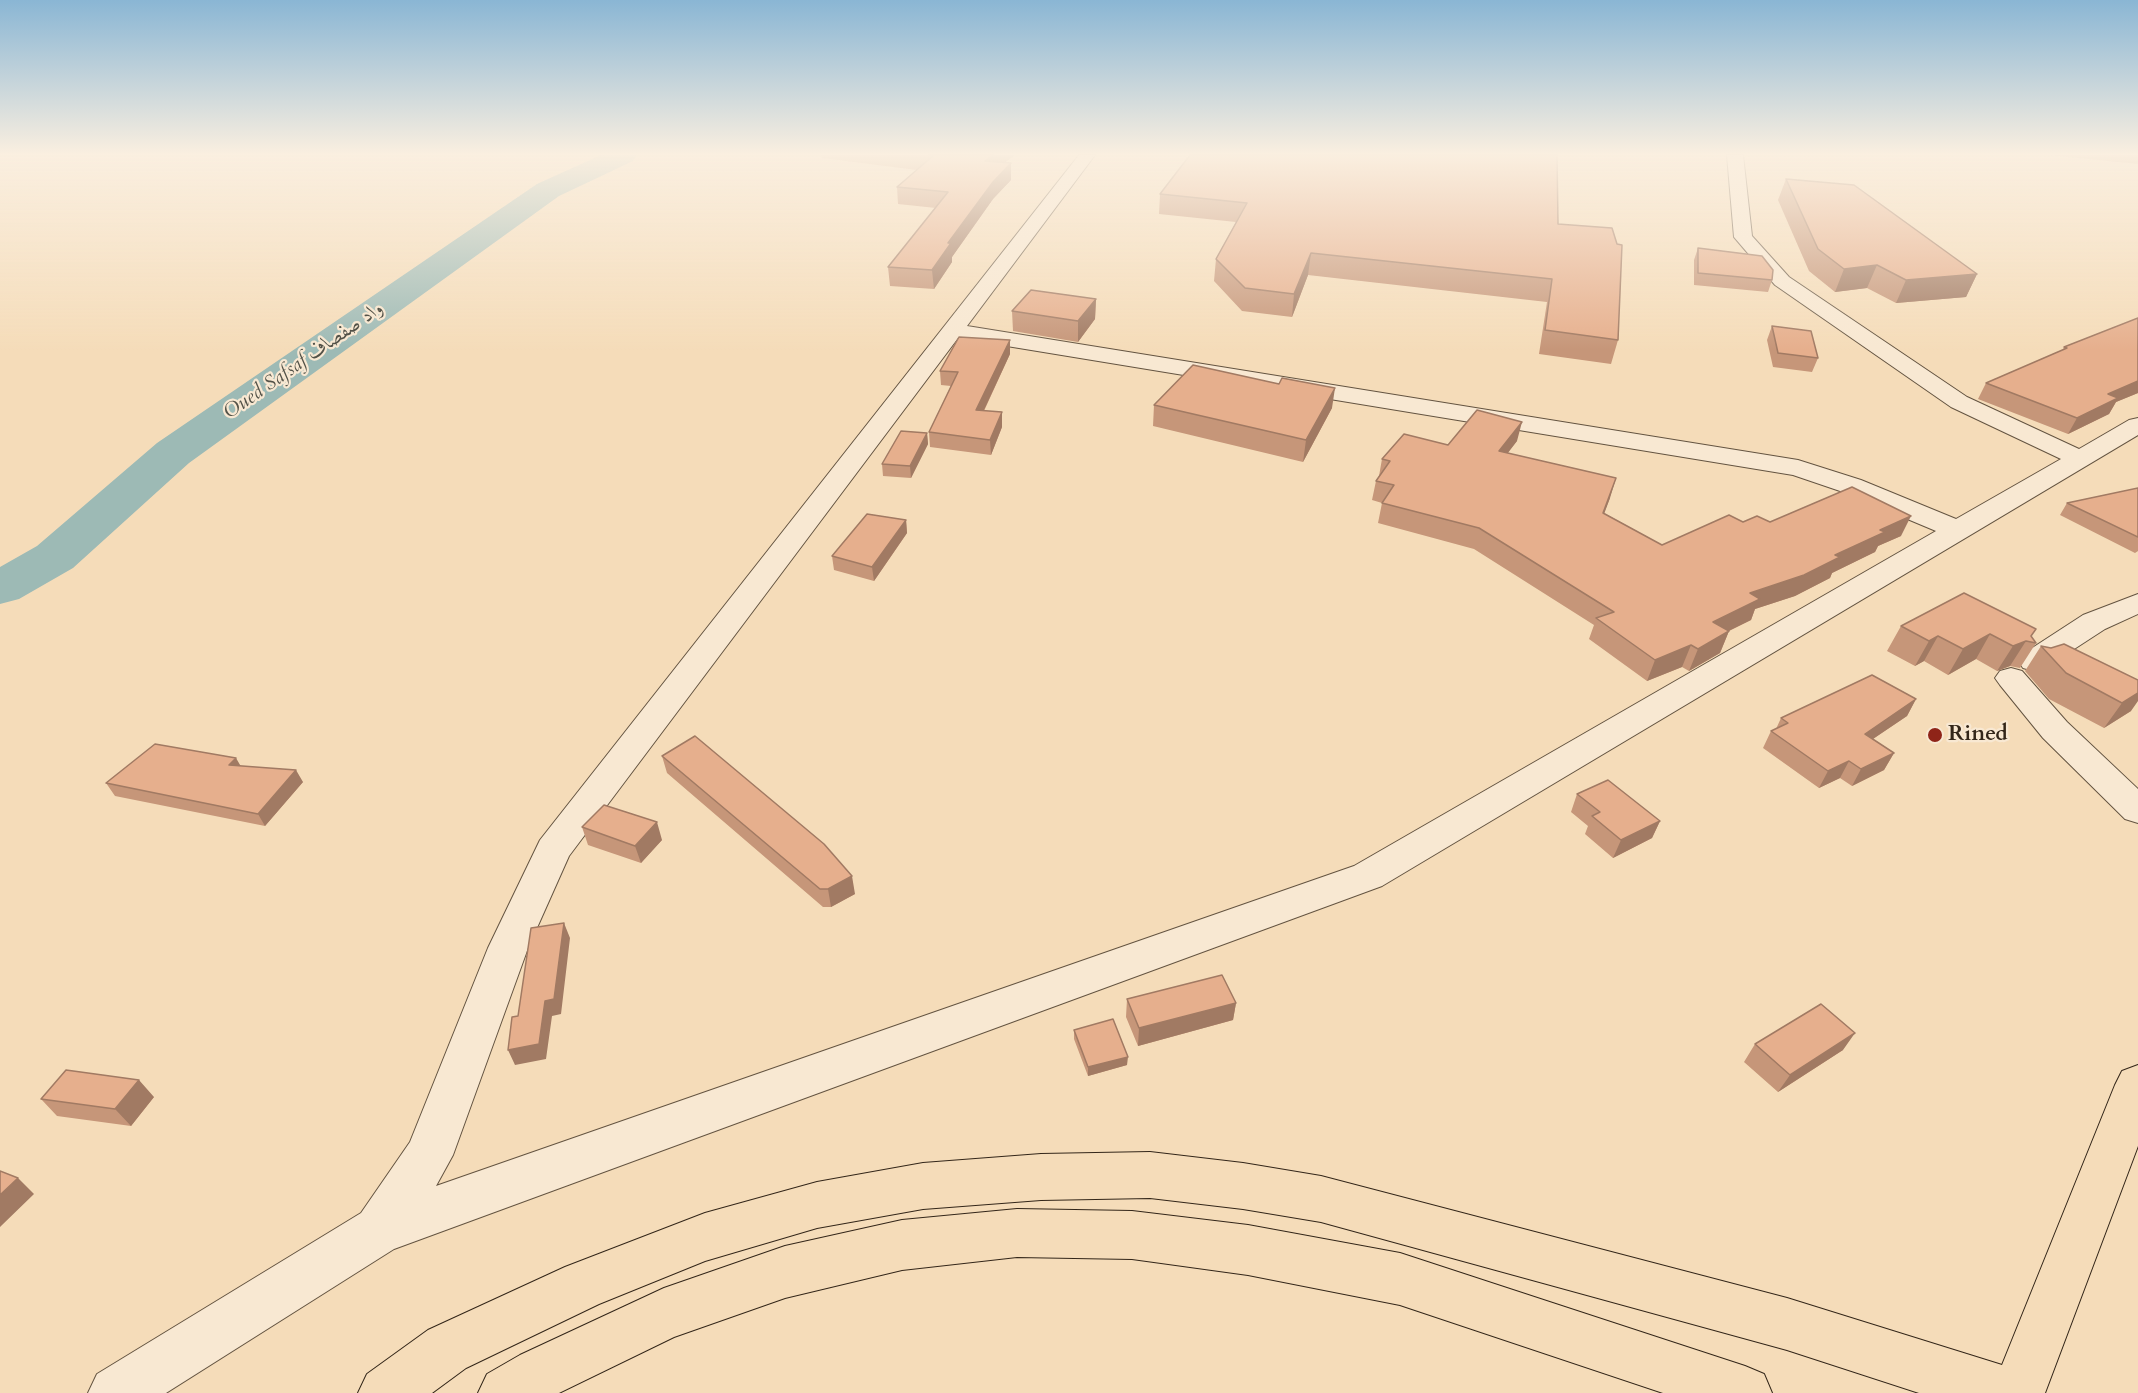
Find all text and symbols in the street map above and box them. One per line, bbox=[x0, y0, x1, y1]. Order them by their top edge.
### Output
water label: Oued Safsaf واد صفصاف bbox=[219, 297, 389, 425]
place label: Rined bbox=[1948, 722, 2008, 748]
marker: Rined bbox=[1926, 726, 1944, 744]

